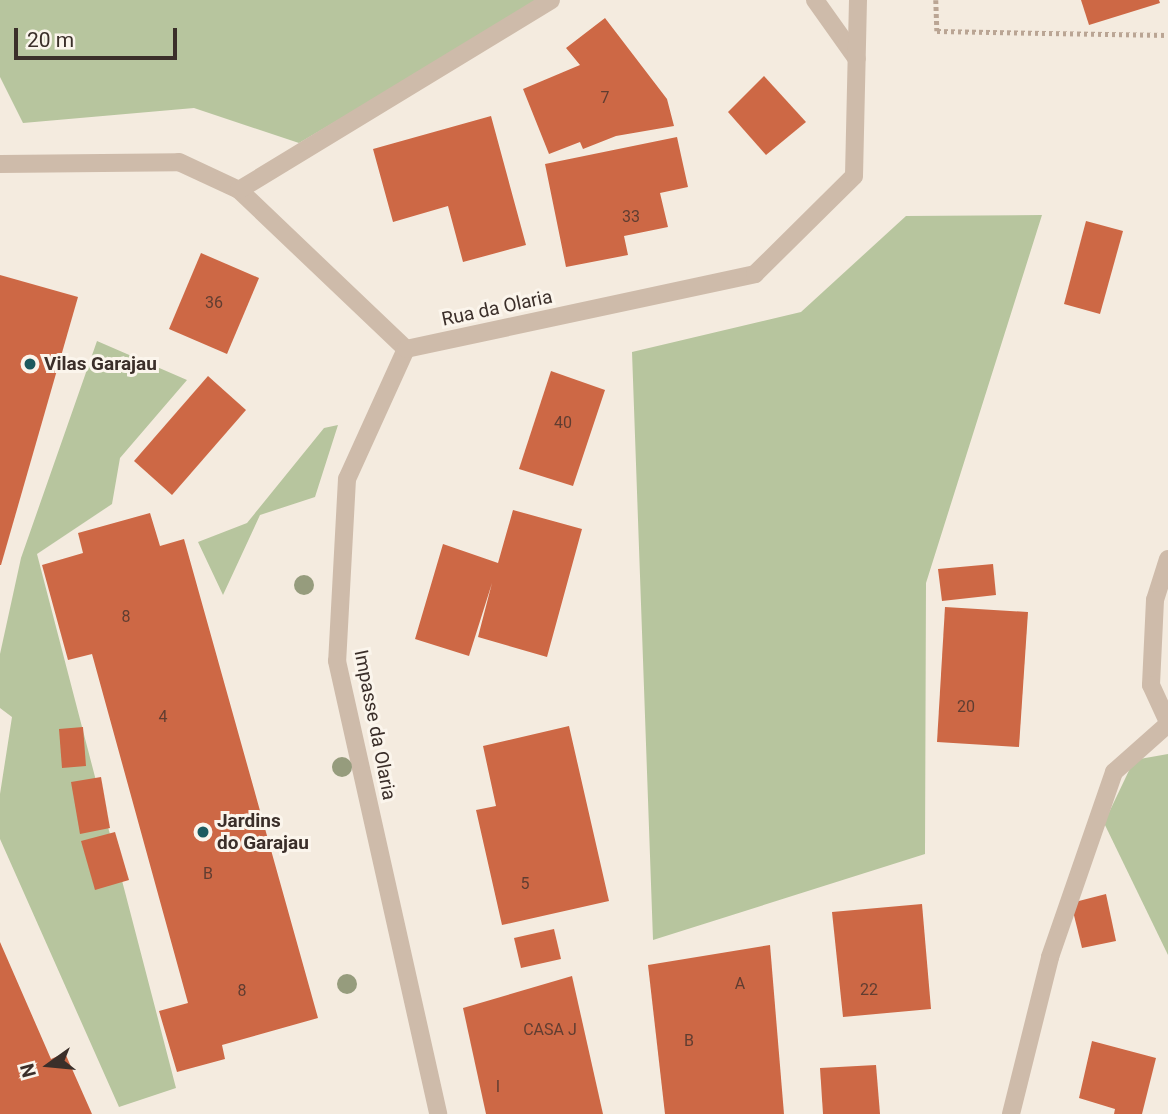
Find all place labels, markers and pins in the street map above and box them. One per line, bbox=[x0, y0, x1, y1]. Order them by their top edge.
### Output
place label: Vilas Garajau bbox=[44, 353, 157, 375]
marker: Vilas Garajau bbox=[22, 356, 38, 372]
place label: Jardins do Garajau bbox=[217, 810, 309, 854]
marker: Jardins do Garajau bbox=[195, 824, 211, 840]

